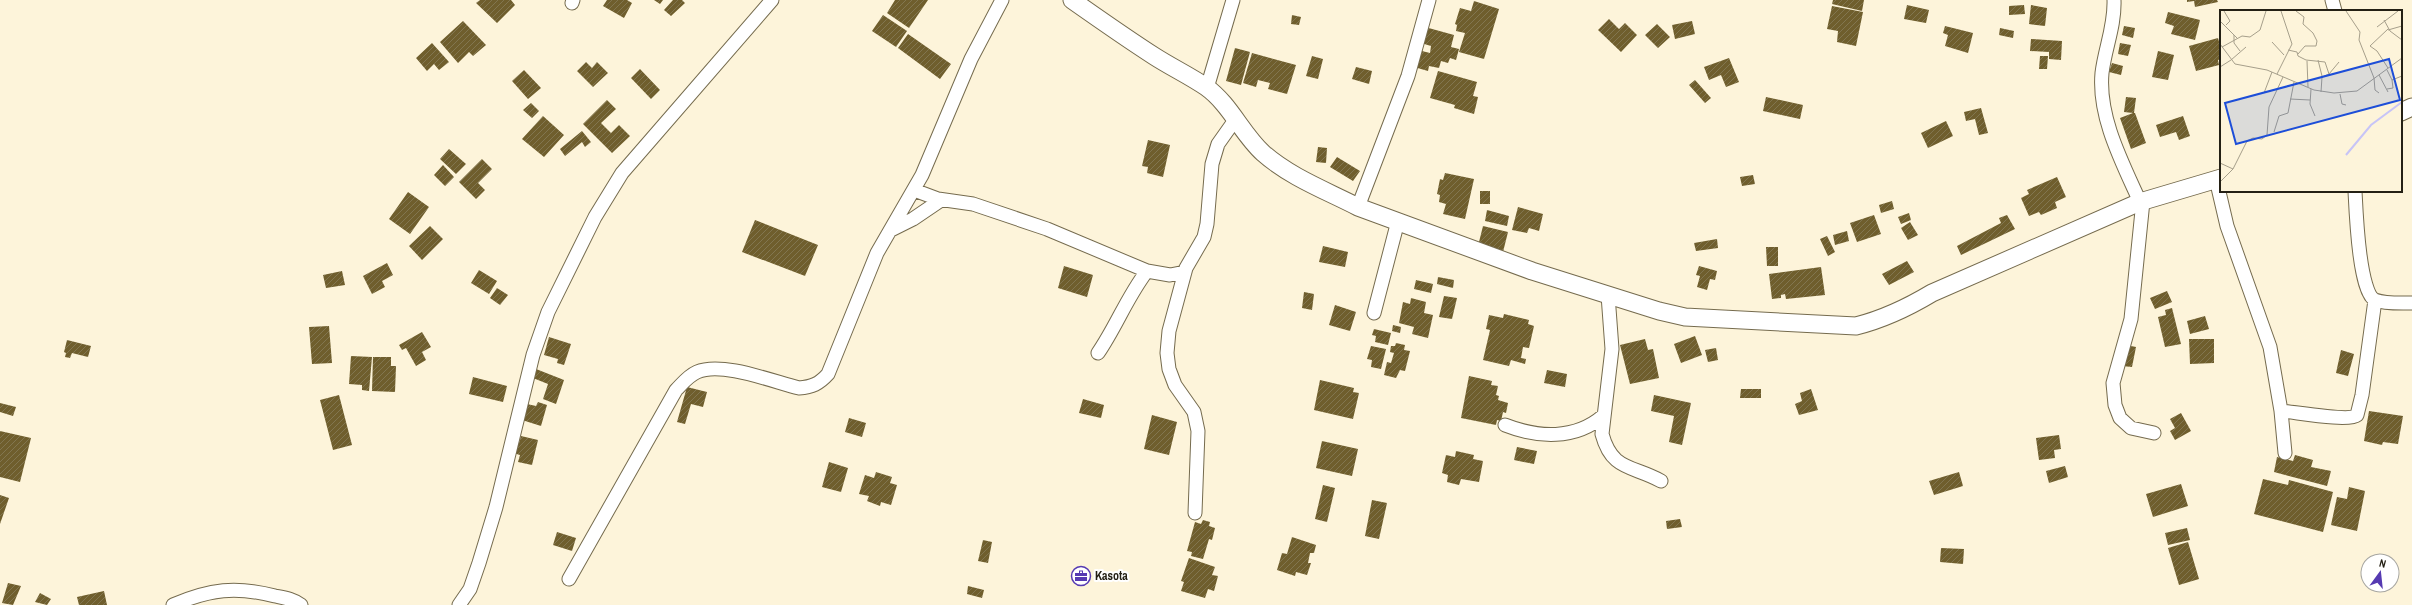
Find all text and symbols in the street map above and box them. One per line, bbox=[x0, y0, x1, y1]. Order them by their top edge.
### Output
inset map bbox=[2220, 10, 2402, 192]
north arrow bbox=[2360, 553, 2400, 593]
text: N bbox=[2378, 556, 2388, 571]
office icon: Kasota bbox=[1070, 565, 1092, 587]
place label: Kasota bbox=[1095, 568, 1128, 584]

